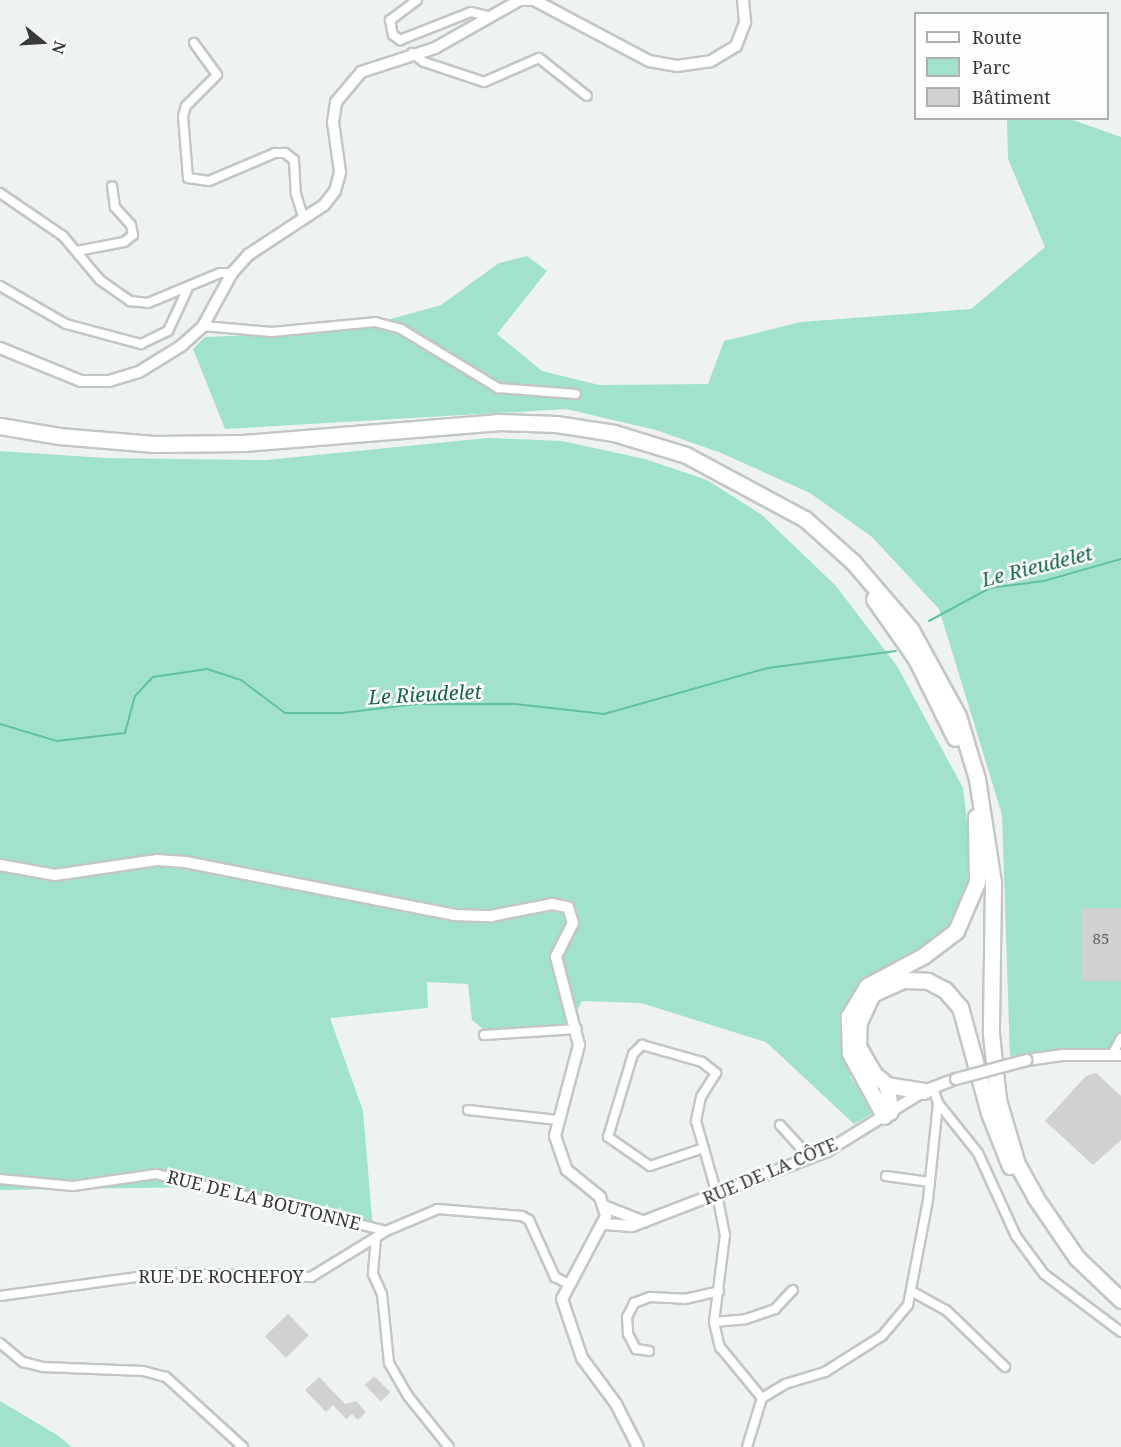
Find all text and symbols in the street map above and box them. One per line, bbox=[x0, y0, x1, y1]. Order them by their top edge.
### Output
north arrow bbox=[12, 12, 72, 72]
legend bbox=[914, 12, 1109, 120]
text: Route bbox=[972, 25, 1022, 49]
text: N bbox=[47, 38, 72, 57]
text: Parc bbox=[972, 55, 1010, 79]
text: Bâtiment bbox=[972, 85, 1051, 109]
water label: Le Rieudelet bbox=[979, 541, 1095, 591]
water label: Le Rieudelet bbox=[368, 679, 482, 709]
house number: 85 bbox=[1093, 930, 1109, 948]
street label: RUE DE LA CÔTE bbox=[699, 1133, 841, 1209]
street label: RUE DE LA BOUTONNE bbox=[165, 1165, 363, 1235]
street label: RUE DE ROCHEFOY bbox=[138, 1265, 304, 1287]

